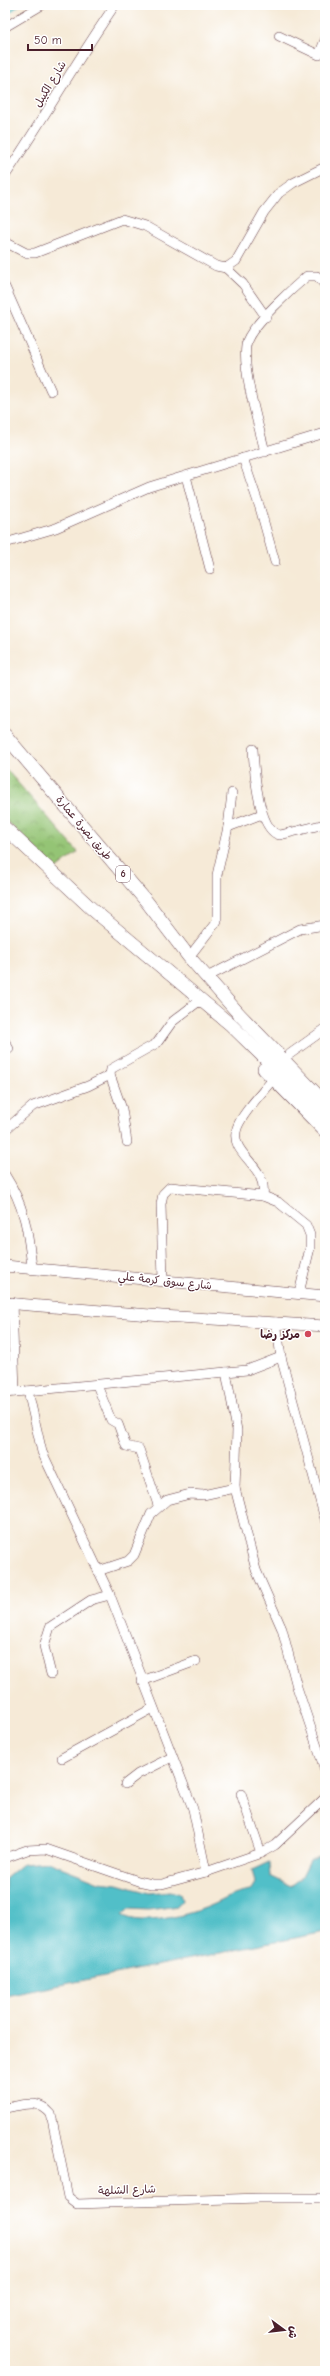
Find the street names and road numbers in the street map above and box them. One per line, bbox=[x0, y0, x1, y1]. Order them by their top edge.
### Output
street label: شارع الكيبل bbox=[31, 59, 71, 110]
street label: طريق بصرة عمارة bbox=[53, 793, 115, 863]
road number: 6 bbox=[116, 866, 130, 882]
street label: شارع سوق كرمة علي bbox=[117, 1270, 213, 1296]
street label: شارع الشلهة bbox=[98, 2182, 156, 2200]

